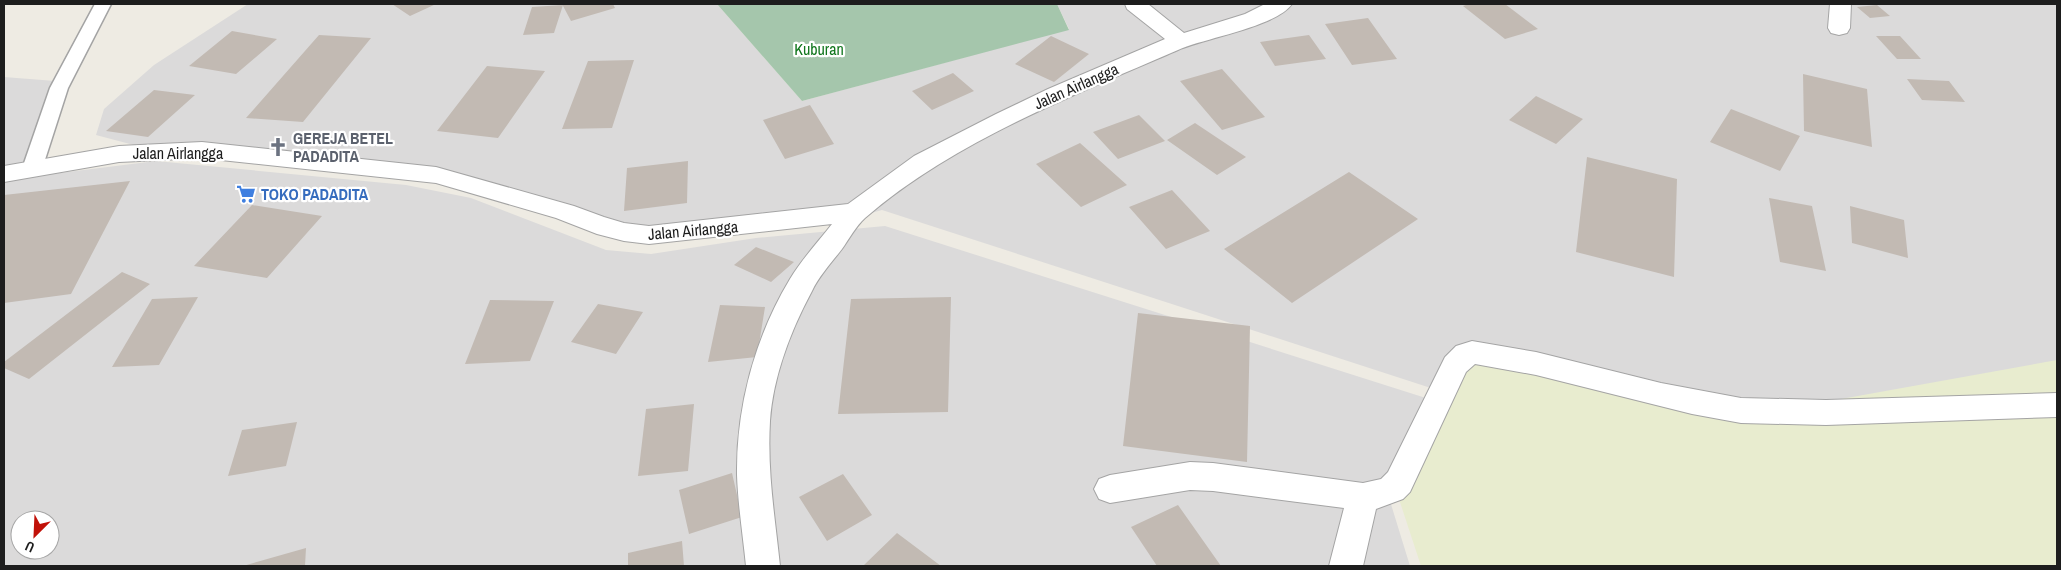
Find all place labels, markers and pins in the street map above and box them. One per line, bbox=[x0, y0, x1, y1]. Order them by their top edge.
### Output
place label: GEREJA BETEL PADADITA bbox=[293, 127, 393, 167]
church icon: GEREJA BETEL PADADITA bbox=[267, 136, 289, 158]
supermarket icon: TOKO PADADITA bbox=[235, 183, 257, 205]
place label: TOKO PADADITA bbox=[261, 183, 369, 205]

